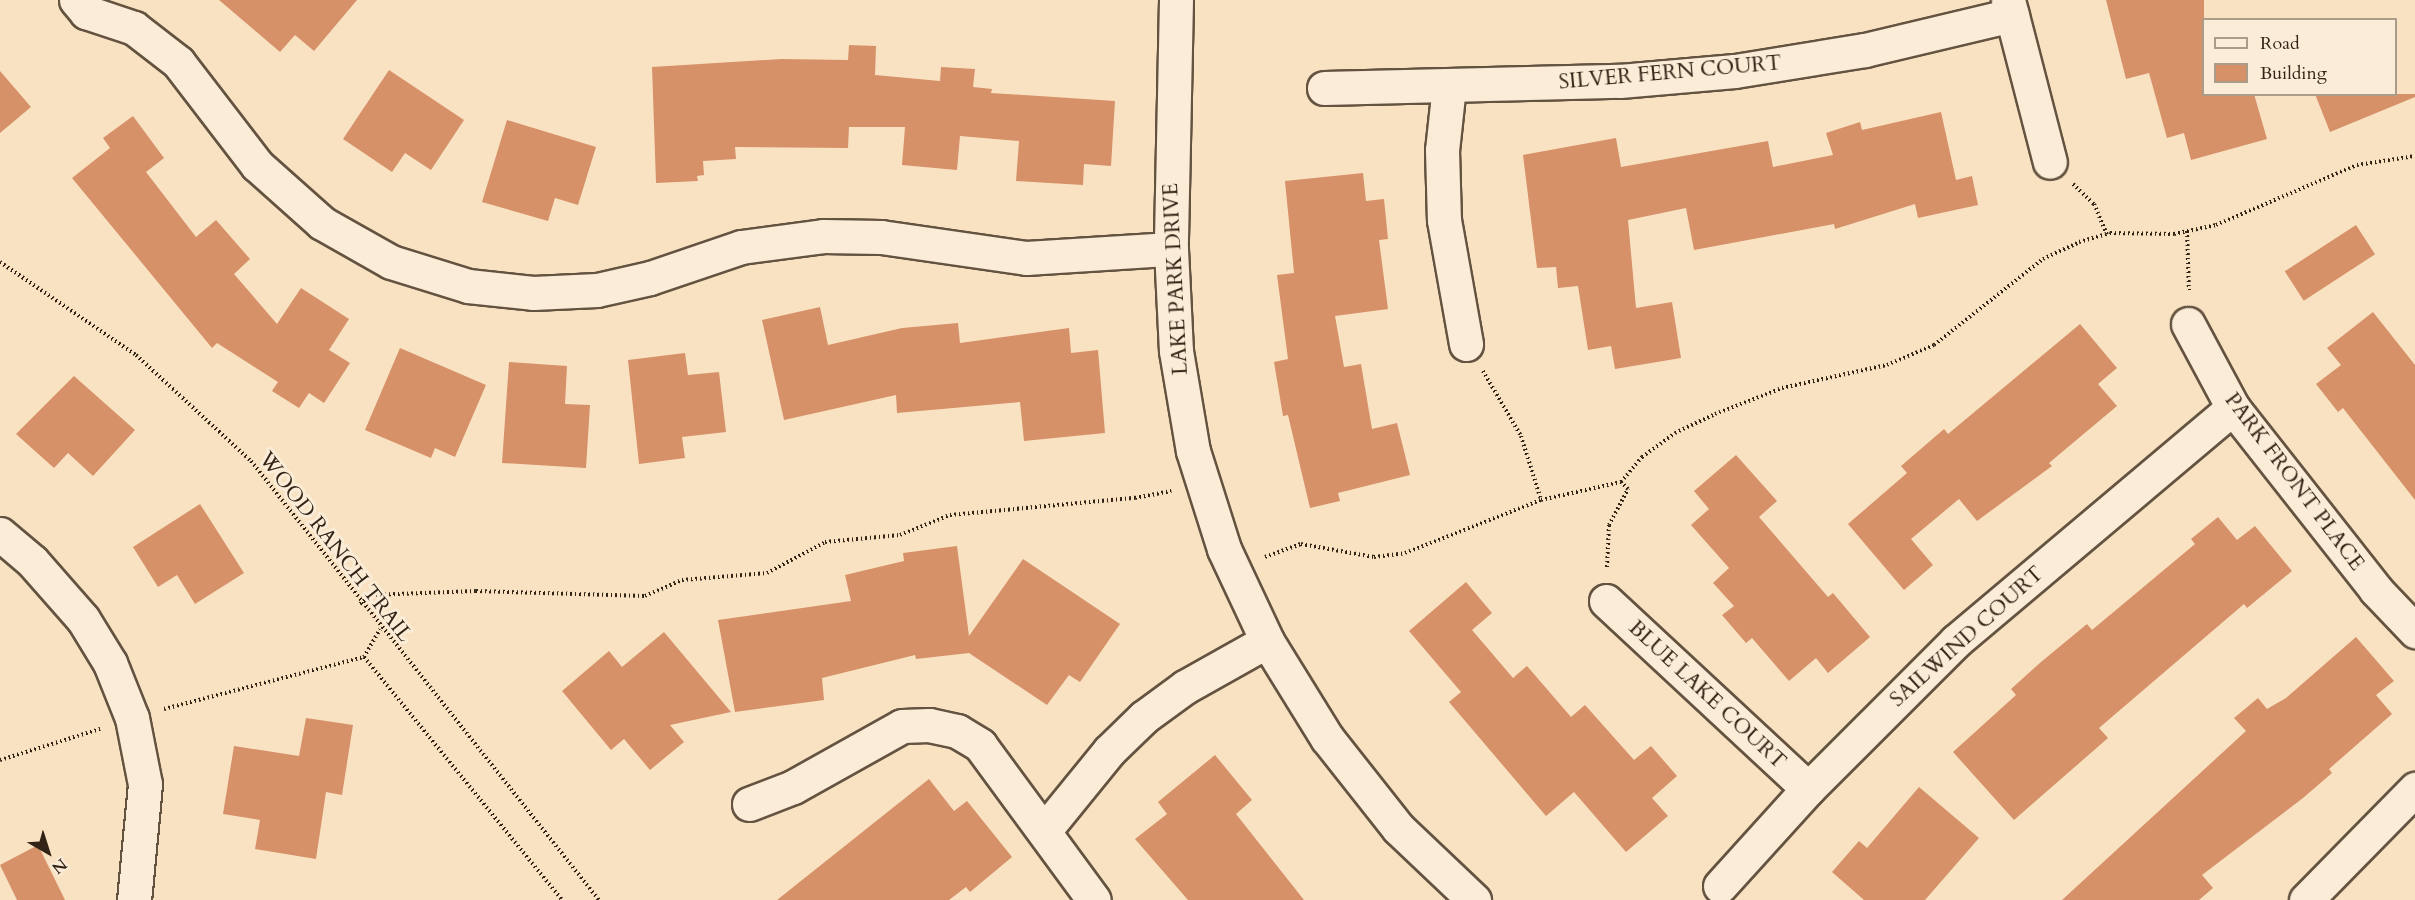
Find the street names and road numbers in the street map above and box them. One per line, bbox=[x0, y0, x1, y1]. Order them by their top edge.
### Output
street label: SILVER FERN COURT bbox=[1558, 51, 1782, 95]
street label: LAKE PARK DRIVE bbox=[1158, 182, 1194, 376]
street label: PARK FRONT PLACE bbox=[2219, 388, 2369, 576]
street label: WOOD RANCH TRAIL bbox=[253, 447, 417, 647]
street label: SAILWIND COURT bbox=[1885, 562, 2049, 712]
street label: BLUE LAKE COURT bbox=[1623, 616, 1791, 774]

